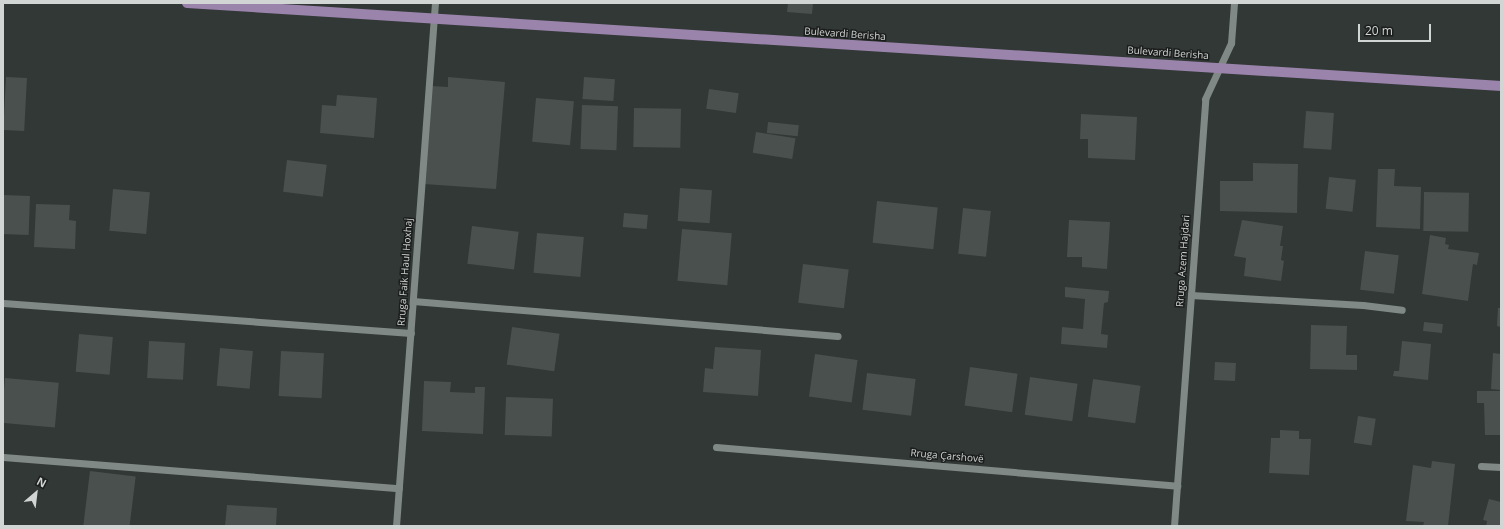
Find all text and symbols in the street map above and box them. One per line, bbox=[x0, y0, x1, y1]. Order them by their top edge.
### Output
scale bar bbox=[1360, 16, 1433, 42]
text: 20 m bbox=[1365, 22, 1393, 39]
street label: Bulevardi Berisha bbox=[804, 25, 886, 43]
street label: Bulevardi Berisha bbox=[1127, 44, 1209, 62]
street label: Rruga Azem Hajdari bbox=[1174, 215, 1192, 307]
street label: Rruga Faik Haul Hoxhaj bbox=[395, 218, 415, 326]
street label: Rruga Çarshovë bbox=[910, 447, 984, 465]
north arrow bbox=[16, 473, 56, 513]
text: N bbox=[34, 473, 49, 491]

